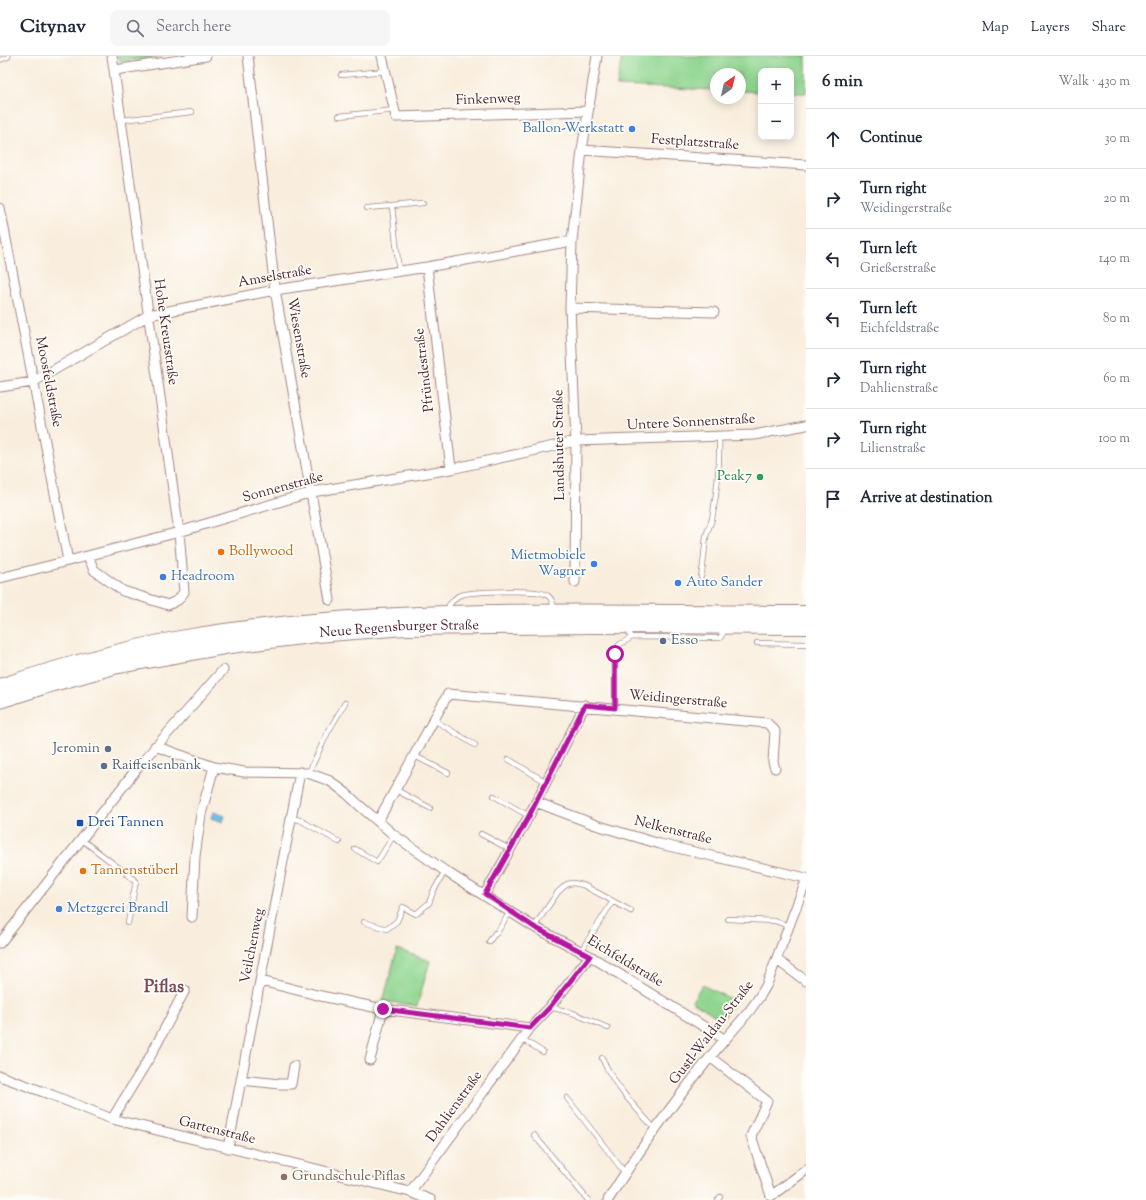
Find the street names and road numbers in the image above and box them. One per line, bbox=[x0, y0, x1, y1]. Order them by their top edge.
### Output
street label: Finkenweg bbox=[455, 89, 521, 111]
street label: Festplatzstraße bbox=[650, 130, 740, 156]
street label: Amselstraße bbox=[236, 261, 314, 293]
street label: Hohe Kreuzstraße bbox=[148, 278, 182, 386]
street label: Wiesenstraße bbox=[281, 296, 315, 380]
street label: Pfründestraße bbox=[410, 327, 440, 413]
street label: Moosfeldstraße bbox=[29, 335, 67, 429]
street label: Landshuter Straße bbox=[549, 389, 571, 501]
street label: Untere Sonnenstraße bbox=[626, 410, 756, 436]
street label: Sonnenstraße bbox=[240, 468, 326, 508]
street label: Neue Regensburger Straße bbox=[319, 616, 479, 644]
street label: Weidingerstraße bbox=[628, 686, 728, 714]
street label: Nelkenstraße bbox=[632, 812, 714, 850]
street label: Veilchenweg bbox=[236, 906, 270, 985]
street label: Eichfeldstraße bbox=[583, 931, 667, 993]
street label: Gustl-Waldau-Straße bbox=[665, 977, 759, 1089]
street label: Dahlienstraße bbox=[422, 1067, 488, 1147]
street label: Gartenstraße bbox=[177, 1112, 257, 1150]

